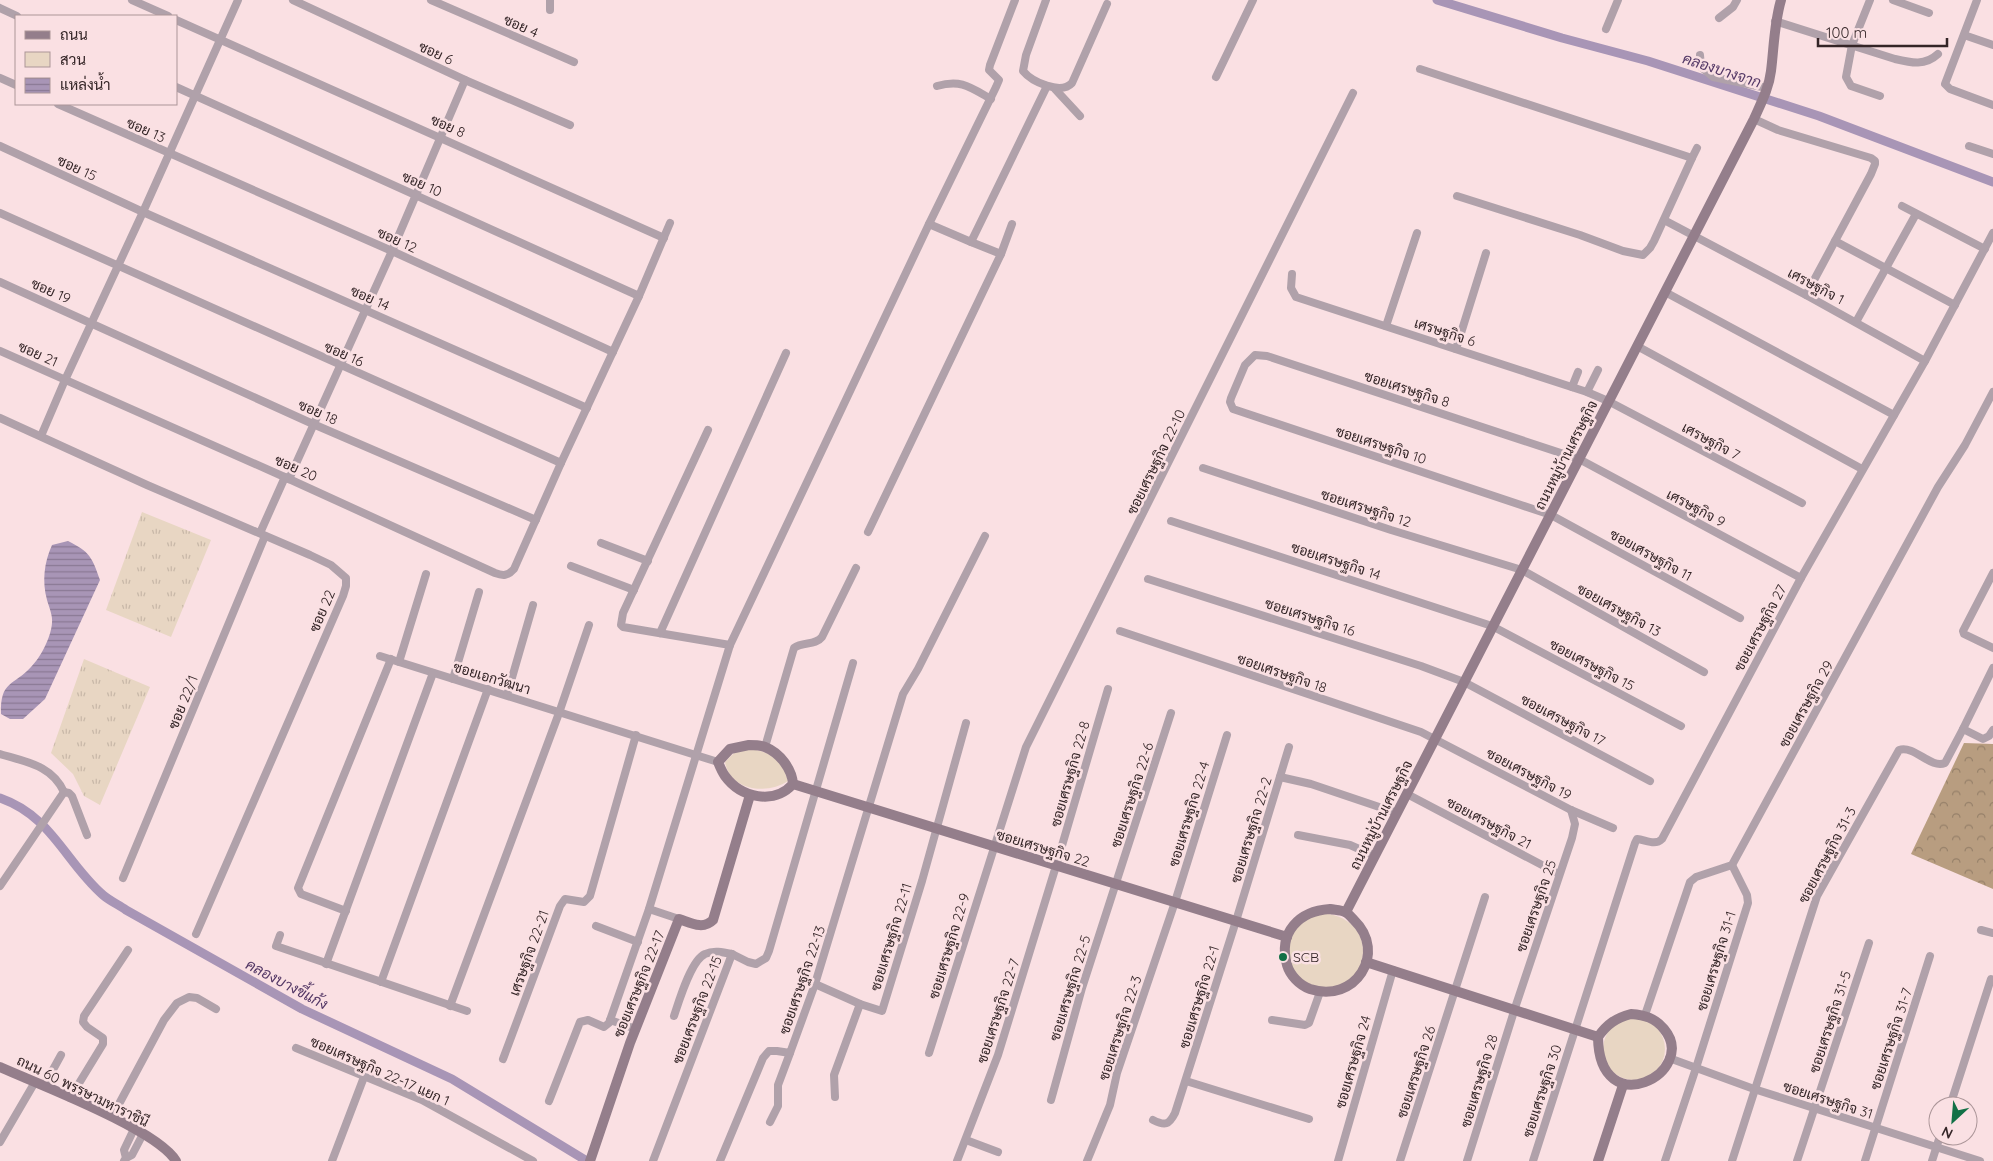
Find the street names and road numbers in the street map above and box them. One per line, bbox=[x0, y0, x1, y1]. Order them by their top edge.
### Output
street label: ซอย 4 bbox=[501, 10, 541, 42]
street label: ซอย 6 bbox=[416, 37, 457, 69]
street label: ซอย 8 bbox=[428, 110, 468, 142]
street label: ซอย 13 bbox=[124, 113, 168, 147]
street label: ซอย 15 bbox=[54, 151, 100, 185]
street label: ซอย 10 bbox=[399, 167, 445, 201]
street label: ซอย 12 bbox=[374, 223, 420, 257]
street label: เศรษฐกิจ 1 bbox=[1785, 264, 1847, 308]
street label: ซอย 19 bbox=[28, 274, 74, 308]
street label: ซอย 14 bbox=[348, 281, 392, 315]
street label: เศรษฐกิจ 6 bbox=[1412, 314, 1479, 351]
street label: ซอย 21 bbox=[15, 337, 61, 371]
street label: ซอย 16 bbox=[321, 337, 367, 371]
street label: ซอยเศรษฐกิจ 8 bbox=[1362, 367, 1452, 411]
street label: ซอย 18 bbox=[295, 395, 341, 429]
street label: ถนนหมู่บ้านเศรษฐกิจ bbox=[1531, 397, 1602, 513]
street label: ซอยเศรษฐกิจ 22-10 bbox=[1123, 406, 1189, 518]
street label: เศรษฐกิจ 7 bbox=[1679, 418, 1743, 464]
street label: ซอยเศรษฐกิจ 10 bbox=[1333, 422, 1429, 468]
street label: ซอย 20 bbox=[272, 451, 320, 485]
street label: ซอยเศรษฐกิจ 12 bbox=[1319, 485, 1414, 531]
street label: เศรษฐกิจ 9 bbox=[1663, 485, 1729, 531]
street label: ซอยเศรษฐกิจ 11 bbox=[1607, 525, 1695, 585]
street label: ซอยเศรษฐกิจ 14 bbox=[1289, 538, 1383, 584]
street label: ซอยเศรษฐกิจ 13 bbox=[1574, 579, 1664, 641]
street label: ซอยเศรษฐกิจ 27 bbox=[1730, 581, 1790, 675]
street label: ซอย 22 bbox=[305, 587, 339, 635]
street label: ซอยเศรษฐกิจ 16 bbox=[1263, 594, 1358, 640]
street label: ซอยเศรษฐกิจ 15 bbox=[1546, 635, 1638, 695]
street label: ซอยเศรษฐกิจ 18 bbox=[1235, 649, 1329, 697]
street label: ซอยเศรษฐกิจ 29 bbox=[1775, 657, 1837, 751]
street label: ซอยเอกวัฒนา bbox=[451, 658, 533, 698]
street label: ซอย 22/1 bbox=[164, 672, 202, 732]
street label: ซอยเศรษฐกิจ 17 bbox=[1518, 690, 1608, 750]
street label: ซอยเศรษฐกิจ 22-8 bbox=[1046, 719, 1094, 829]
street label: ซอยเศรษฐกิจ 22-6 bbox=[1107, 740, 1158, 850]
street label: ซอยเศรษฐกิจ 19 bbox=[1483, 744, 1575, 804]
street label: ถนนหมู่บ้านเศรษฐกิจ bbox=[1346, 757, 1417, 873]
street label: ซอยเศรษฐกิจ 22-4 bbox=[1164, 759, 1214, 869]
street label: ซอยเศรษฐกิจ 22-2 bbox=[1226, 775, 1276, 885]
street label: ซอยเศรษฐกิจ 21 bbox=[1443, 793, 1535, 853]
street label: ซอยเศรษฐกิจ 31-3 bbox=[1794, 804, 1860, 906]
street label: ซอยเศรษฐกิจ 22 bbox=[994, 825, 1092, 871]
street label: ซอยเศรษฐกิจ 25 bbox=[1512, 857, 1560, 955]
street label: ซอยเศรษฐกิจ 22-11 bbox=[866, 881, 916, 993]
street label: ซอยเศรษฐกิจ 22-9 bbox=[924, 891, 974, 1001]
street label: เศรษฐกิจ 22-21 bbox=[505, 908, 553, 998]
street label: ซอยเศรษฐกิจ 31-1 bbox=[1692, 909, 1740, 1013]
street label: ซอยเศรษฐกิจ 22-13 bbox=[775, 923, 829, 1037]
street label: ซอยเศรษฐกิจ 22-17 bbox=[609, 928, 669, 1040]
street label: ซอยเศรษฐกิจ 22-5 bbox=[1045, 933, 1095, 1043]
street label: ซอยเศรษฐกิจ 22-1 bbox=[1175, 943, 1223, 1051]
street label: ซอยเศรษฐกิจ 22-15 bbox=[668, 953, 726, 1067]
street label: ซอยเศรษฐกิจ 22-7 bbox=[973, 956, 1023, 1066]
street label: ซอยเศรษฐกิจ 31-5 bbox=[1805, 968, 1855, 1076]
street label: ซอยเศรษฐกิจ 22-3 bbox=[1095, 973, 1145, 1083]
street label: ซอยเศรษฐกิจ 31-7 bbox=[1866, 986, 1916, 1092]
street label: ซอยเศรษฐกิจ 24 bbox=[1331, 1013, 1375, 1111]
street label: ซอยเศรษฐกิจ 26 bbox=[1393, 1023, 1440, 1121]
street label: ซอยเศรษฐกิจ 22-17 แยก 1 bbox=[307, 1032, 453, 1110]
street label: ซอยเศรษฐกิจ 28 bbox=[1456, 1032, 1502, 1130]
street label: ซอยเศรษฐกิจ 30 bbox=[1518, 1042, 1566, 1140]
street label: ถนน 60 พรรษามหาราชินี bbox=[14, 1051, 152, 1131]
street label: ซอยเศรษฐกิจ 31 bbox=[1781, 1077, 1875, 1123]

